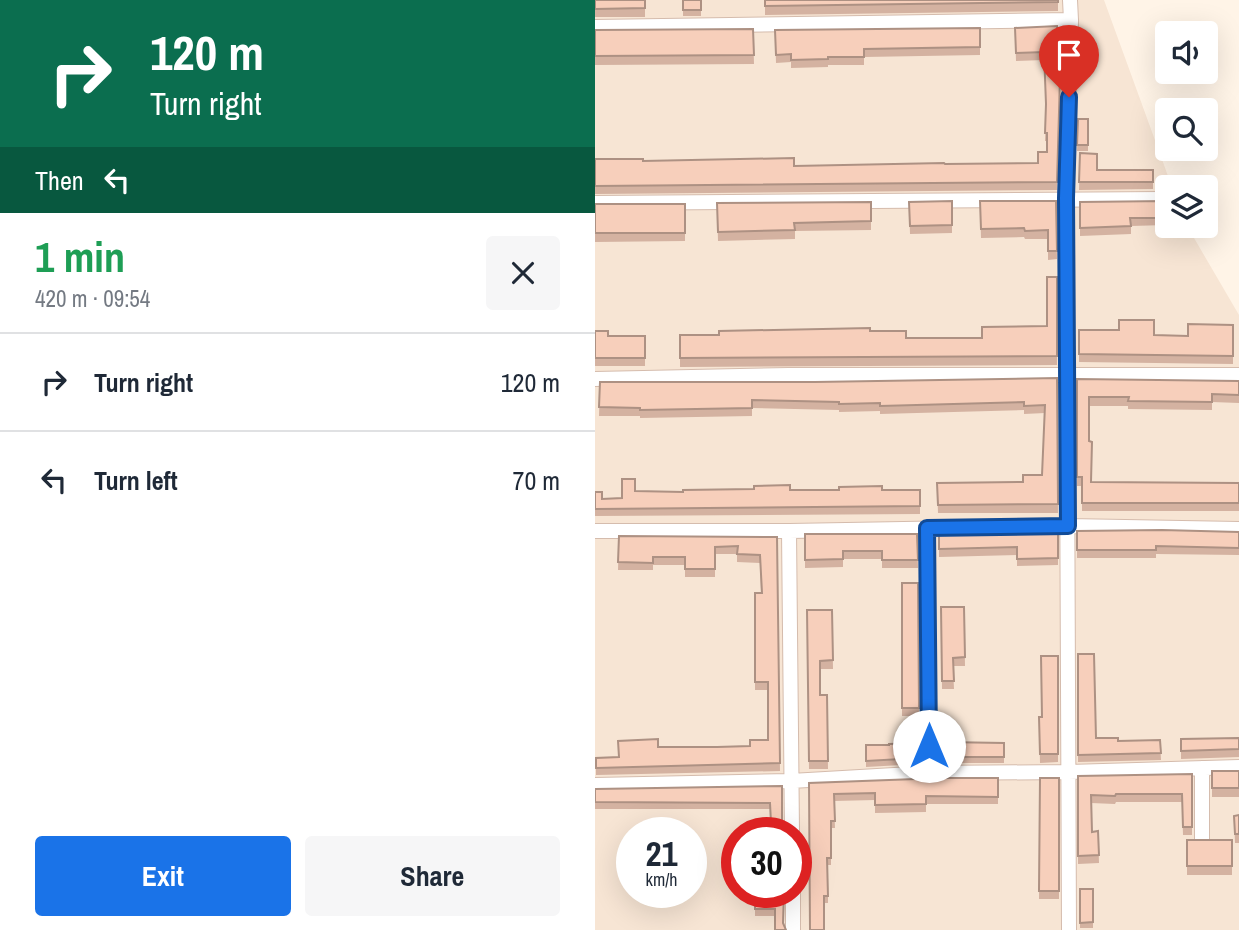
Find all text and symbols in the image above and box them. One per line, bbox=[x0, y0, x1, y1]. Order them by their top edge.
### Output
text: 120 m bbox=[150, 19, 264, 85]
map controls bbox=[1155, 21, 1218, 238]
button: sound bbox=[1155, 21, 1218, 84]
pin bbox=[1039, 25, 1099, 97]
icon: right bbox=[35, 28, 126, 119]
icon: arrive bbox=[1050, 36, 1088, 74]
text: Turn right bbox=[150, 82, 262, 125]
button: search bbox=[1155, 98, 1218, 161]
icon: left bbox=[98, 161, 136, 199]
text: Then bbox=[35, 163, 84, 198]
button: layers bbox=[1155, 175, 1218, 238]
text: 1 min bbox=[35, 229, 125, 285]
button: close bbox=[486, 236, 560, 310]
text: 420 m · 09:54 bbox=[35, 283, 150, 314]
icon: right bbox=[35, 363, 73, 401]
text: Turn right bbox=[94, 365, 193, 400]
text: 120 m bbox=[501, 365, 560, 400]
icon: left bbox=[35, 461, 73, 499]
text: Turn left bbox=[94, 463, 178, 498]
text: 70 m bbox=[513, 463, 560, 498]
position arrow bbox=[892, 709, 966, 783]
speed limit sign: 30 bbox=[721, 817, 812, 908]
text: 21 bbox=[646, 830, 677, 877]
button: Exit bbox=[35, 836, 291, 916]
button: Share bbox=[305, 836, 560, 916]
text: km/h bbox=[646, 867, 678, 892]

